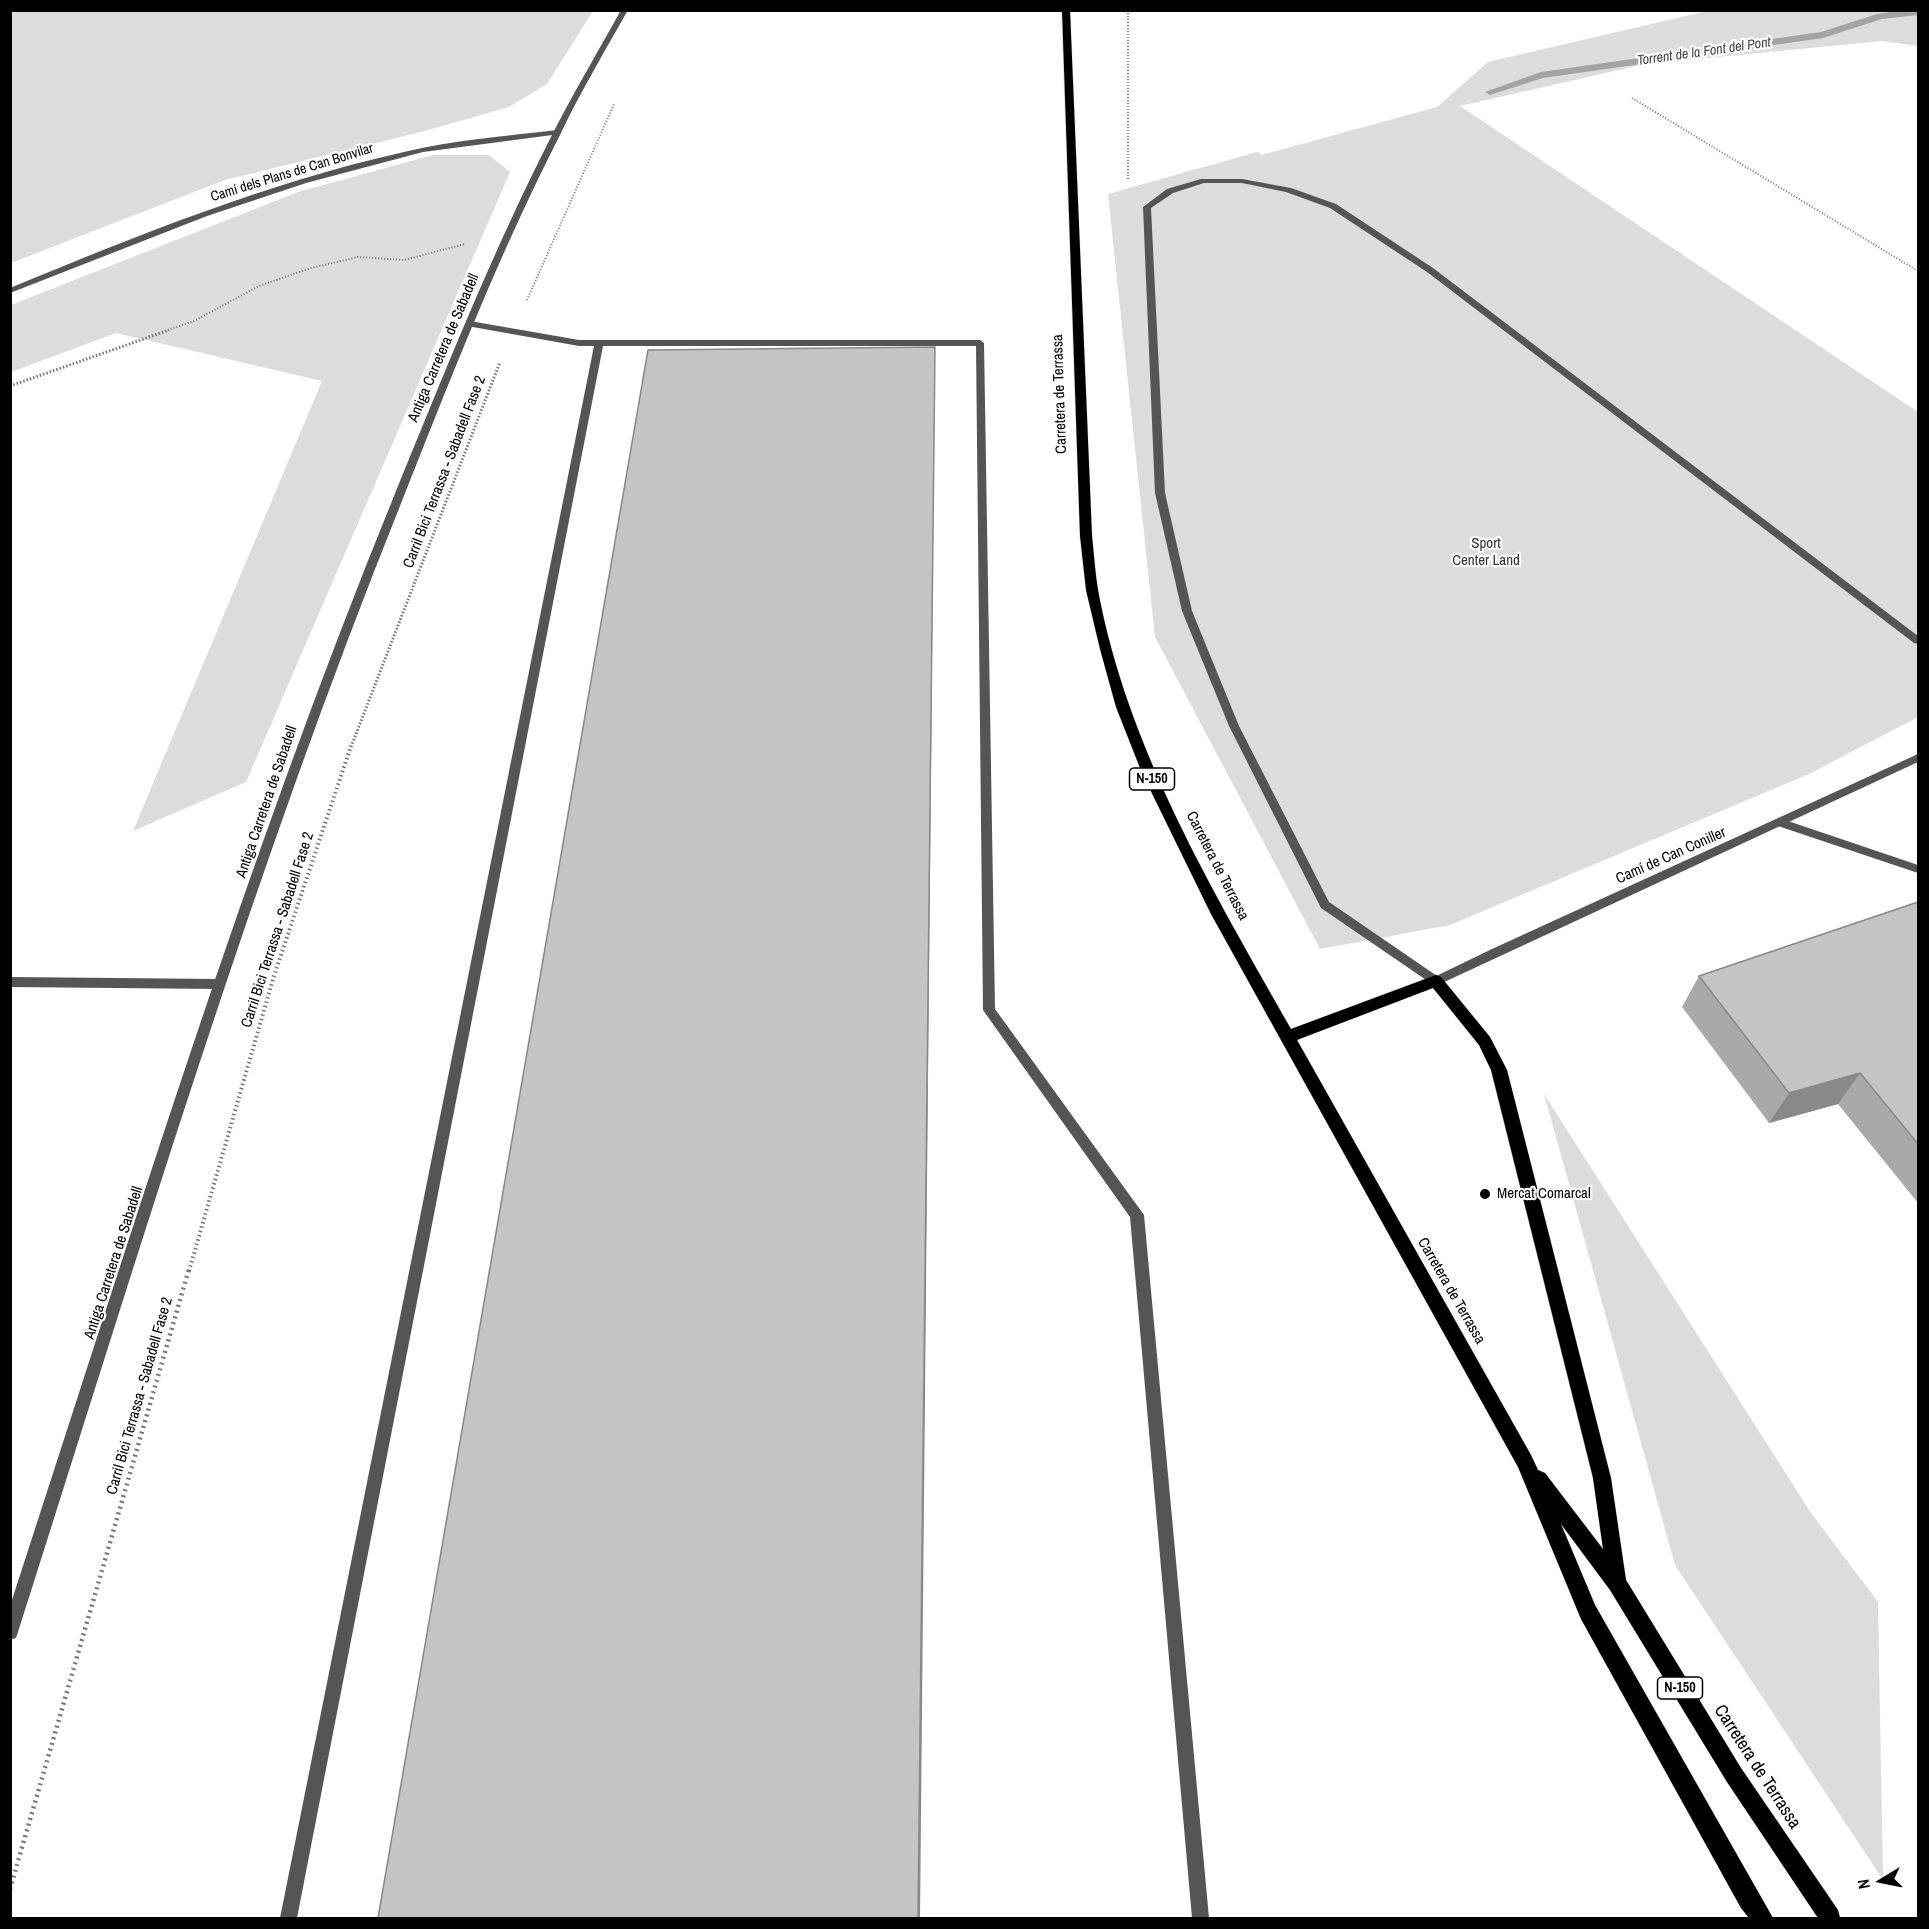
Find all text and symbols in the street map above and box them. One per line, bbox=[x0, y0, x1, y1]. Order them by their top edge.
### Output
water label: Torrent de la Font del Pont bbox=[1636, 34, 1772, 70]
street label: Camí dels Plans de Can Bonvilar bbox=[209, 140, 375, 206]
street label: Antiga Carretera de Sabadell bbox=[405, 271, 483, 425]
street label: Carretera de Terrassa bbox=[1049, 334, 1071, 454]
street label: Carril Bici Terrassa - Sabadell Fase 2 bbox=[400, 373, 490, 571]
park label: Sport Center Land bbox=[1452, 535, 1520, 570]
street label: Antiga Carretera de Sabadell bbox=[233, 724, 301, 880]
road number: N-150 bbox=[1130, 768, 1174, 790]
street label: Carretera de Terrassa bbox=[1182, 809, 1252, 923]
street label: Camí de Can Coniller bbox=[1613, 824, 1729, 888]
street label: Carril Bici Terrassa - Sabadell Fase 2 bbox=[238, 830, 318, 1030]
street label: Antiga Carretera de Sabadell bbox=[81, 1184, 147, 1342]
place label: Mercat Comarcal bbox=[1497, 1185, 1591, 1203]
marker: Mercat Comarcal bbox=[1478, 1187, 1492, 1201]
street label: Carretera de Terrassa bbox=[1413, 1235, 1489, 1347]
street label: Carril Bici Terrassa - Sabadell Fase 2 bbox=[103, 1295, 177, 1497]
road number: N-150 bbox=[1658, 1677, 1702, 1699]
street label: Carretera de Terrassa bbox=[1709, 1701, 1805, 1833]
north arrow bbox=[1851, 1851, 1911, 1911]
text: N bbox=[1852, 1878, 1875, 1891]

